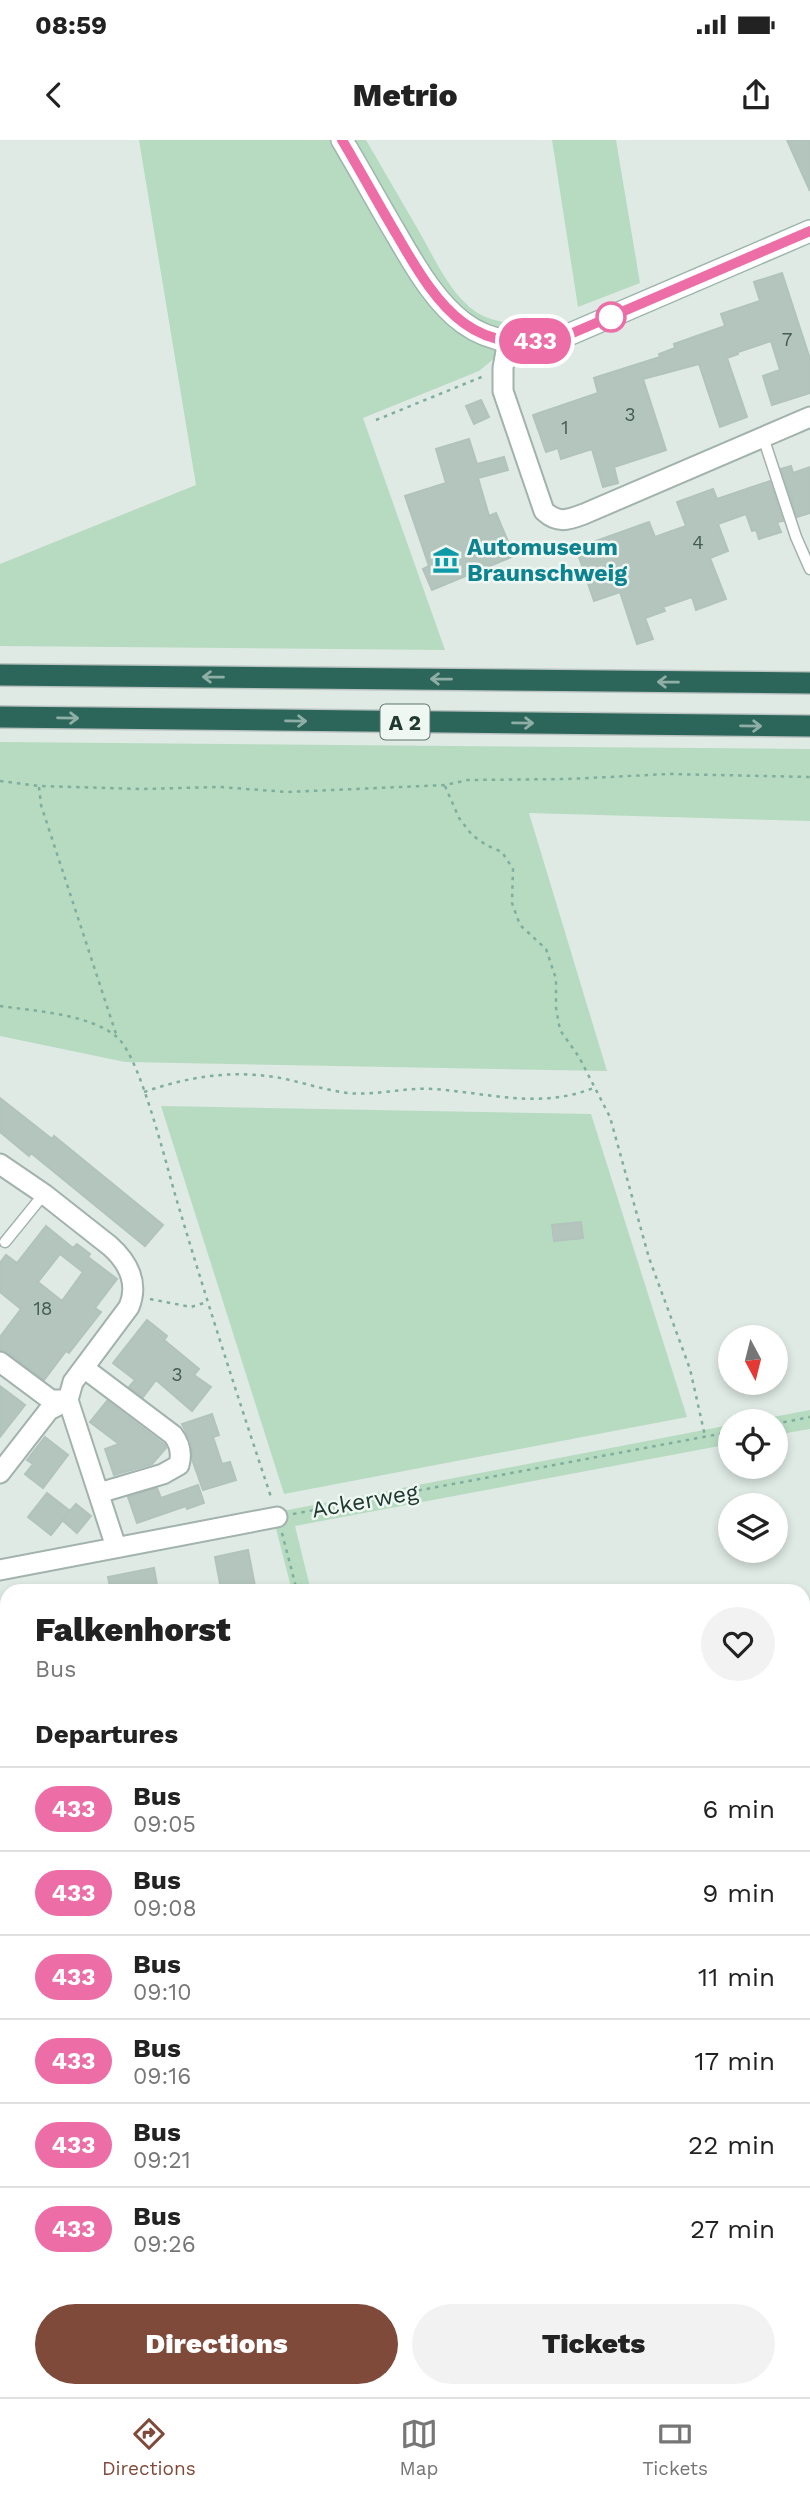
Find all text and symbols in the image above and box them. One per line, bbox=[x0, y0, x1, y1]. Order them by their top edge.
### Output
text: 08:59 bbox=[35, 10, 107, 40]
icon: back bbox=[35, 76, 73, 114]
text: Metrio bbox=[352, 76, 458, 114]
icon: share bbox=[737, 76, 775, 114]
unlabelled marker bbox=[596, 302, 626, 332]
line badge: 433 bbox=[495, 318, 575, 364]
text: 433 bbox=[513, 327, 557, 355]
house number: 7 bbox=[782, 328, 792, 351]
house number: 3 bbox=[624, 403, 636, 426]
house number: 1 bbox=[561, 416, 569, 439]
house number: 4 bbox=[692, 531, 704, 554]
place label: Automuseum Braunschweig bbox=[467, 534, 627, 587]
museum icon: Automuseum Braunschweig bbox=[431, 545, 461, 575]
one-way arrow bbox=[202, 670, 225, 684]
one-way arrow bbox=[430, 673, 453, 686]
one-way arrow bbox=[657, 675, 680, 689]
road number: A 2 bbox=[380, 704, 430, 740]
one-way arrow bbox=[56, 711, 79, 725]
one-way arrow bbox=[284, 714, 307, 727]
one-way arrow bbox=[511, 716, 534, 730]
one-way arrow bbox=[739, 719, 762, 732]
house number: 18 bbox=[33, 1297, 53, 1320]
north arrow bbox=[718, 1325, 788, 1395]
map controls bbox=[718, 1325, 788, 1563]
house number: 3 bbox=[171, 1363, 183, 1386]
button: locate bbox=[718, 1409, 788, 1479]
street label: Ackerweg bbox=[310, 1478, 421, 1524]
button: layers bbox=[718, 1493, 788, 1563]
button: heart bbox=[701, 1607, 775, 1681]
text: Falkenhorst bbox=[35, 1610, 231, 1649]
text: Bus bbox=[35, 1656, 76, 1683]
text: Departures bbox=[35, 1719, 178, 1749]
text: Bus bbox=[133, 1781, 181, 1811]
text: 6 min bbox=[703, 1794, 775, 1824]
text: 433 bbox=[52, 1795, 95, 1823]
text: 09:05 bbox=[133, 1811, 196, 1838]
text: Bus bbox=[133, 1865, 181, 1895]
text: 9 min bbox=[702, 1878, 775, 1908]
text: 433 bbox=[52, 1879, 95, 1907]
text: 09:08 bbox=[133, 1895, 197, 1922]
text: Bus bbox=[133, 1949, 181, 1979]
text: 11 min bbox=[698, 1962, 775, 1992]
text: 433 bbox=[52, 1963, 95, 1991]
text: 09:10 bbox=[133, 1979, 192, 2006]
text: Bus bbox=[133, 2033, 181, 2063]
text: 17 min bbox=[694, 2046, 775, 2076]
text: 433 bbox=[52, 2047, 95, 2075]
text: 09:16 bbox=[133, 2063, 191, 2090]
text: Bus bbox=[133, 2117, 181, 2147]
text: 22 min bbox=[688, 2130, 775, 2160]
text: 433 bbox=[52, 2131, 95, 2159]
text: 09:21 bbox=[133, 2147, 191, 2174]
text: Bus bbox=[133, 2201, 181, 2231]
text: 27 min bbox=[690, 2214, 775, 2244]
text: 433 bbox=[52, 2215, 95, 2243]
text: 09:26 bbox=[133, 2231, 196, 2258]
button: Directions bbox=[35, 2304, 398, 2384]
button: Tickets bbox=[412, 2304, 775, 2384]
tab: Directions bbox=[102, 2415, 196, 2480]
tab: Map bbox=[400, 2415, 438, 2480]
tab: Tickets bbox=[642, 2415, 708, 2480]

